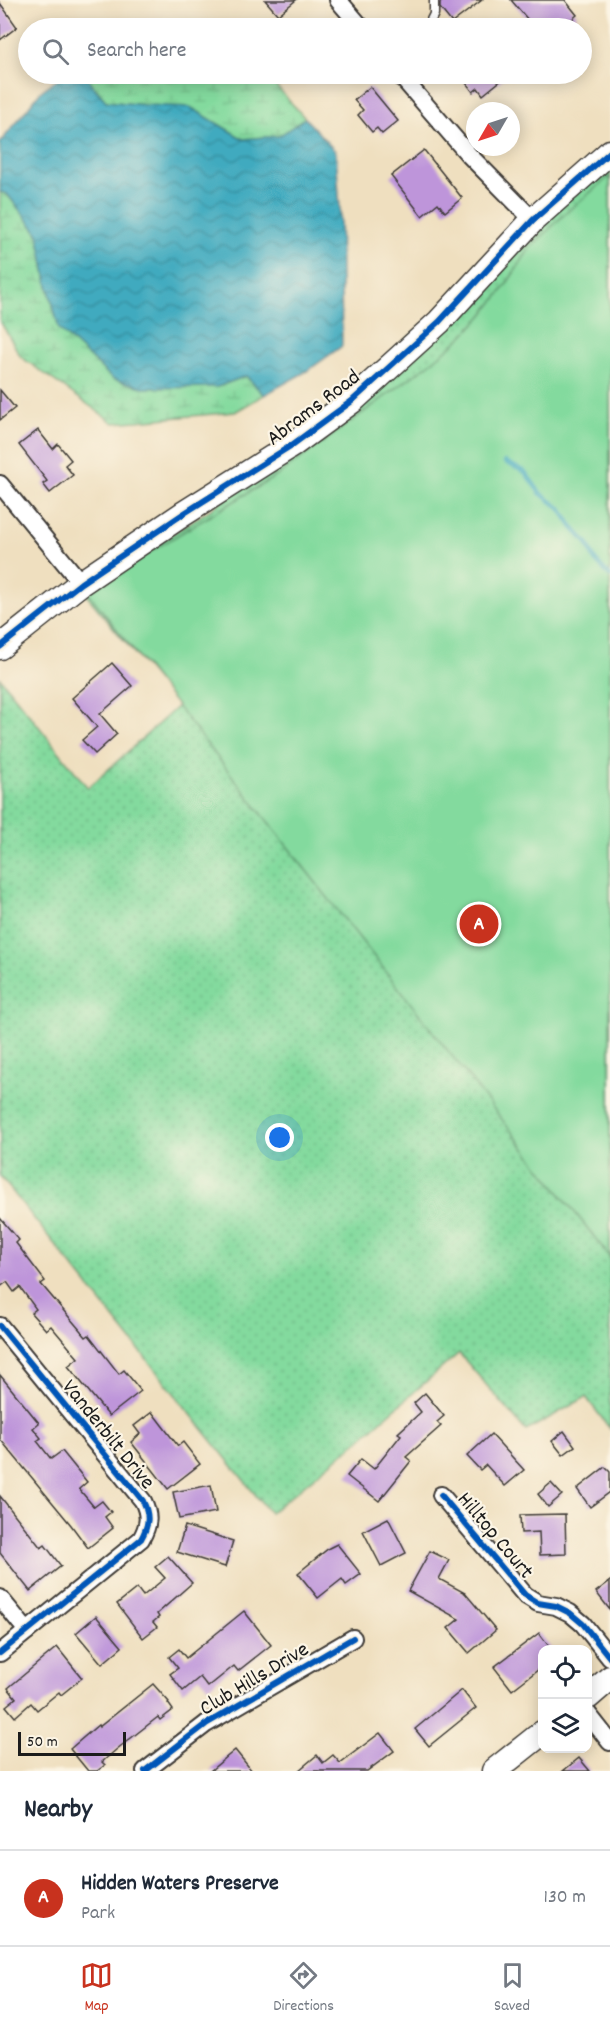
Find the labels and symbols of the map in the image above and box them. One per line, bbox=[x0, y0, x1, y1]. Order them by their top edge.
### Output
north arrow bbox=[466, 102, 520, 156]
street label: Abrams Road bbox=[261, 363, 368, 454]
pin: A bbox=[460, 902, 498, 946]
your location bbox=[265, 1123, 294, 1152]
street label: Vanderbilt Drive bbox=[53, 1374, 161, 1497]
street label: Hilltop Court bbox=[449, 1486, 540, 1587]
street label: Club Hills Drive bbox=[194, 1635, 315, 1725]
scale bar bbox=[18, 1729, 126, 1756]

